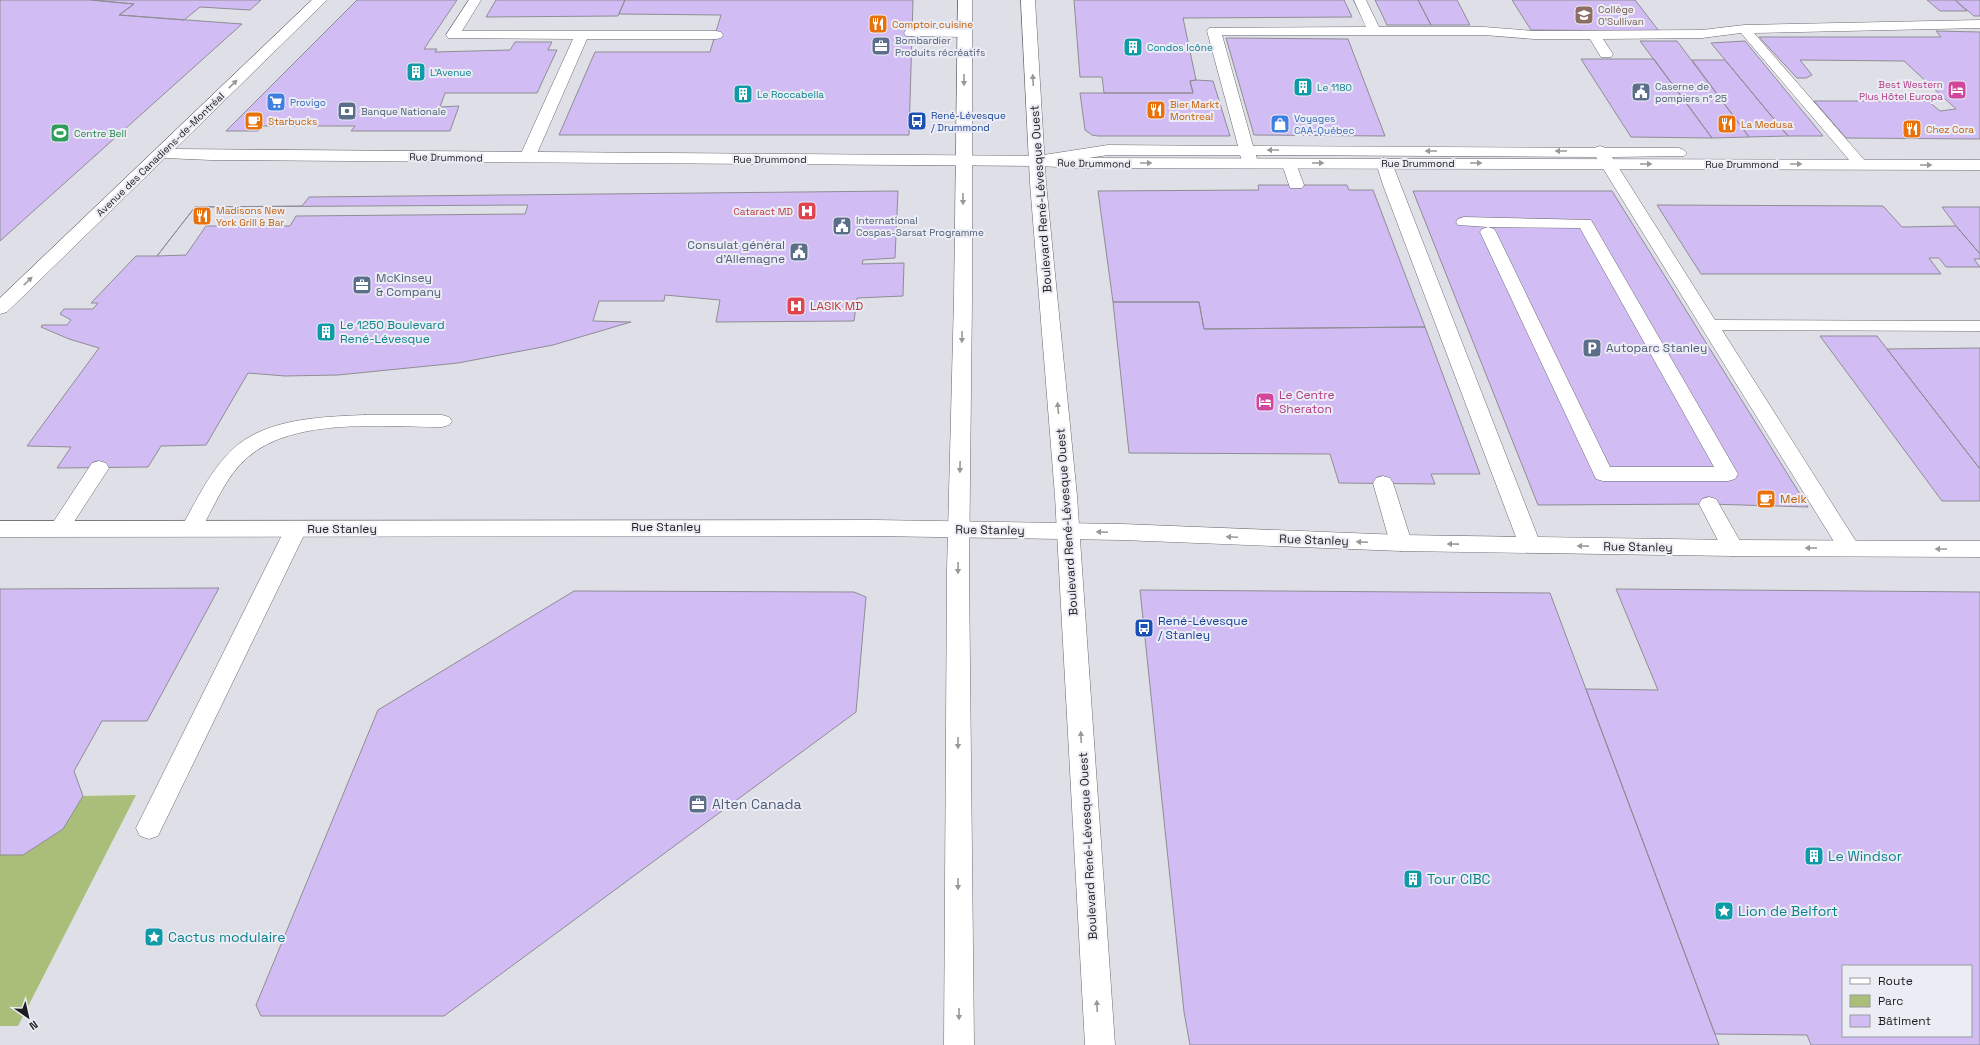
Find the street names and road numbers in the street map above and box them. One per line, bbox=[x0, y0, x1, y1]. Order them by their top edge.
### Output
street label: Avenue des Canadiens-de-Montréal bbox=[94, 90, 227, 219]
street label: Boulevard René-Lévesque Ouest bbox=[1026, 105, 1056, 293]
street label: Rue Drummond bbox=[409, 150, 483, 165]
street label: Rue Drummond bbox=[733, 153, 807, 166]
street label: Rue Drummond bbox=[1057, 156, 1131, 171]
street label: Rue Drummond bbox=[1381, 157, 1455, 170]
street label: Rue Drummond bbox=[1705, 158, 1779, 171]
street label: Boulevard René-Lévesque Ouest bbox=[1052, 428, 1082, 616]
street label: Rue Stanley bbox=[631, 519, 701, 535]
street label: Rue Stanley bbox=[307, 521, 377, 537]
street label: Rue Stanley bbox=[955, 521, 1025, 539]
street label: Rue Stanley bbox=[1279, 531, 1349, 549]
street label: Rue Stanley bbox=[1603, 538, 1673, 556]
street label: Boulevard René-Lévesque Ouest bbox=[1075, 752, 1101, 940]

